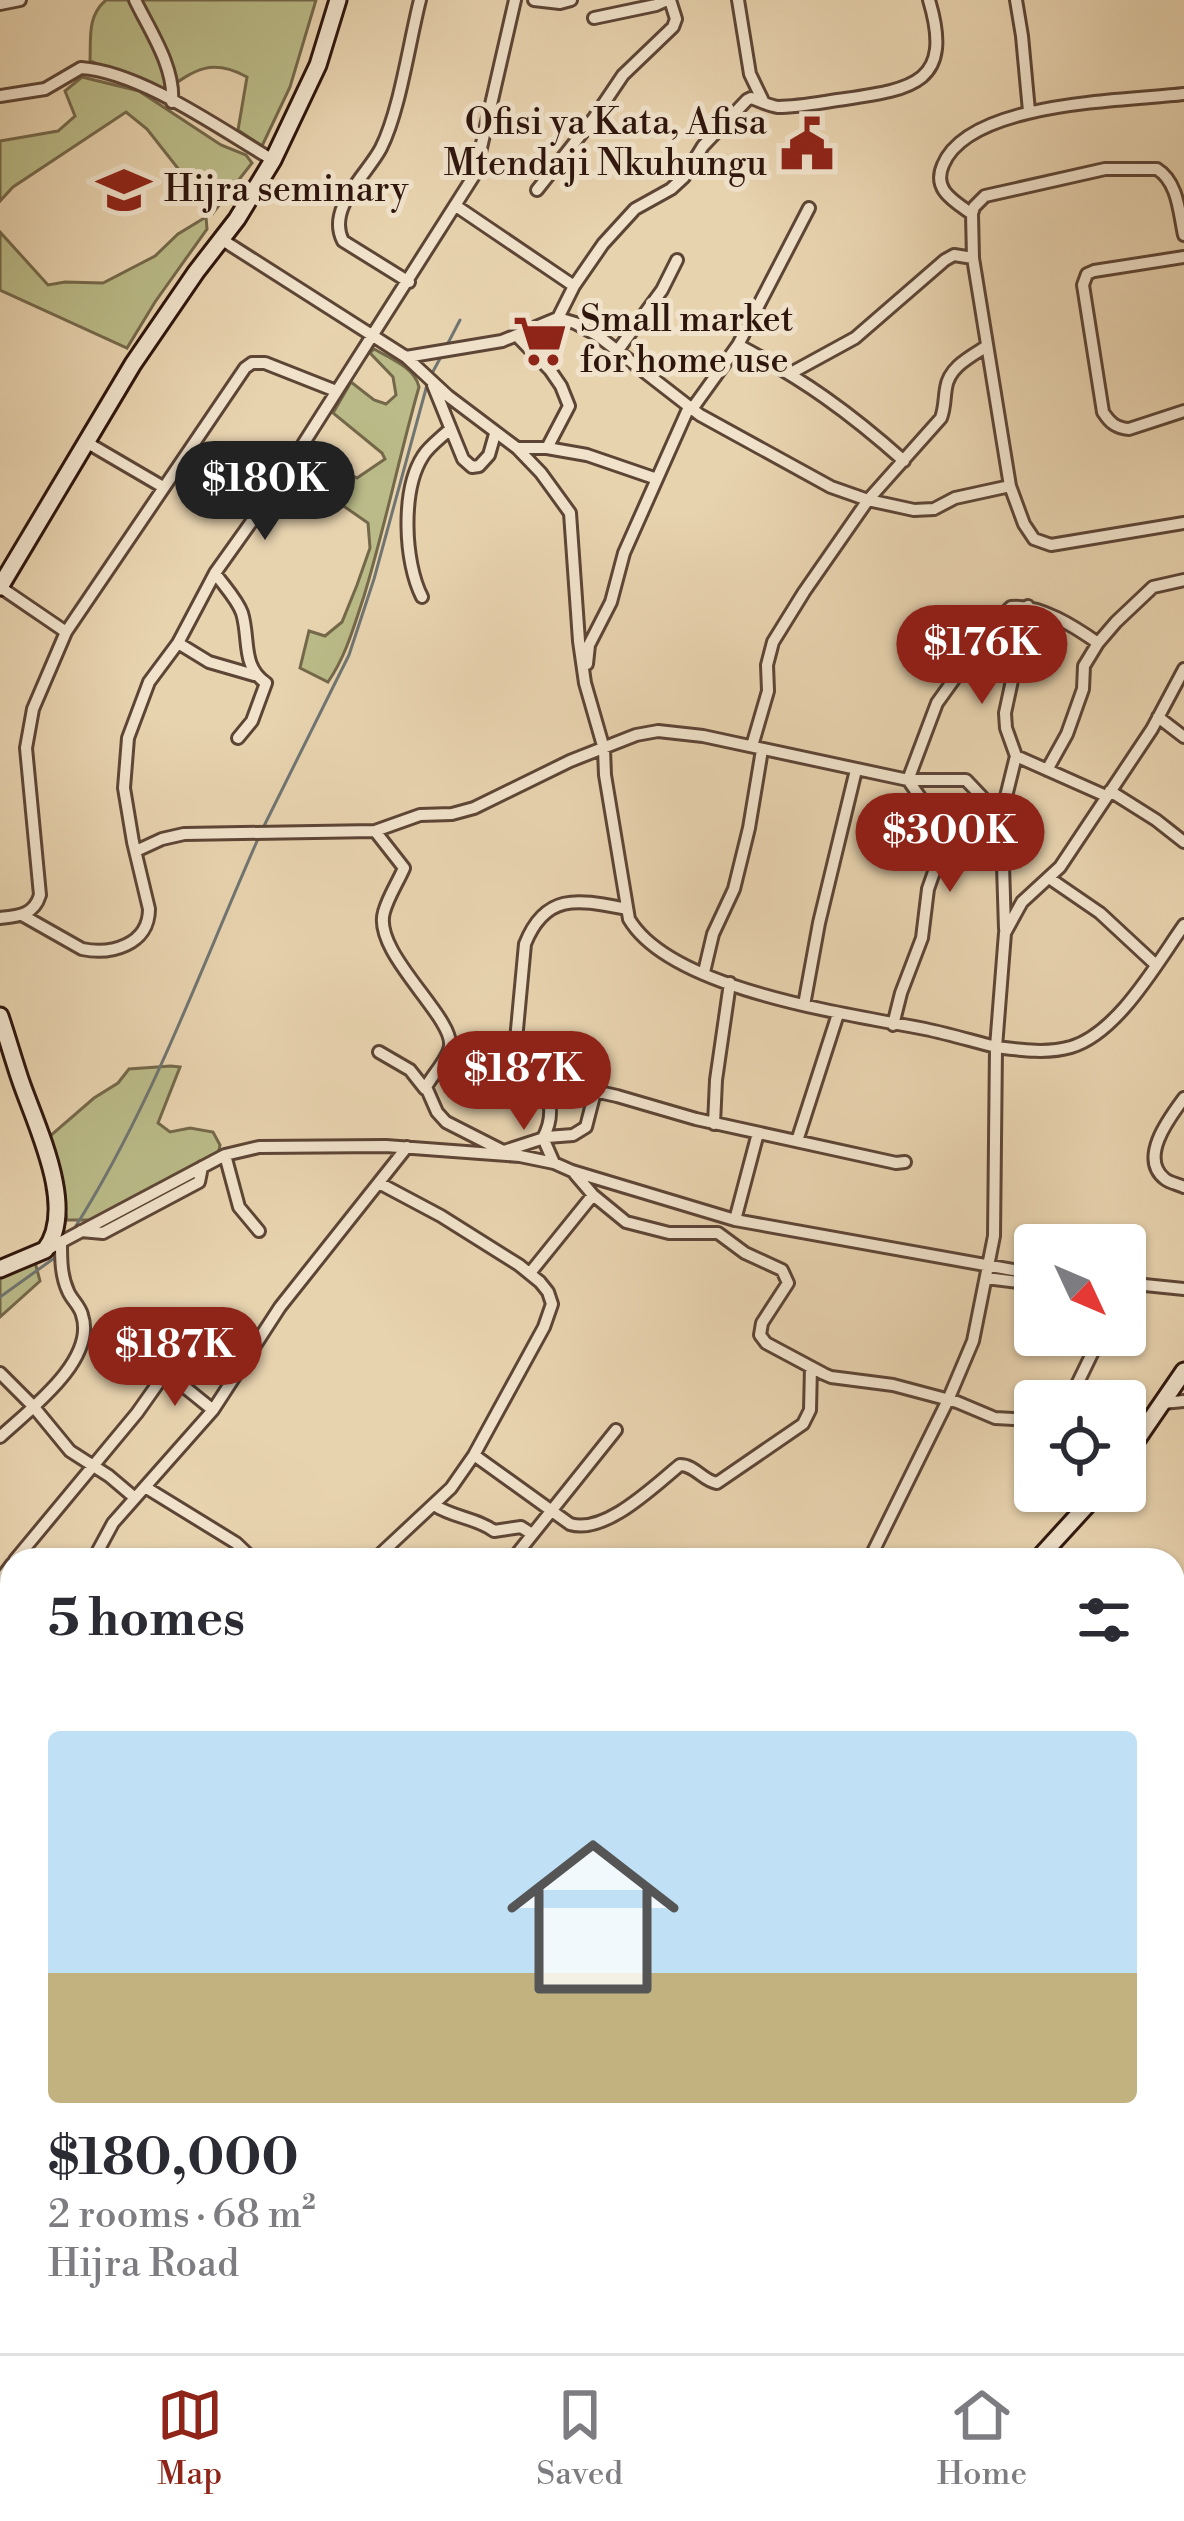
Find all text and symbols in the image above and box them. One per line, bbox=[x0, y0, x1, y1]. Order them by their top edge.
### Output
place label: Ofisi ya Kata, Afisa Mtendaji Nkuhungu bbox=[444, 101, 768, 187]
public building icon: Ofisi ya Kata, Afisa Mtendaji Nkuhungu bbox=[778, 115, 836, 173]
school or university icon: Hijra seminary bbox=[95, 161, 153, 219]
place label: Hijra seminary bbox=[164, 168, 409, 213]
place label: Small market for home use bbox=[580, 298, 794, 384]
supermarket icon: Small market for home use bbox=[511, 312, 569, 370]
pin: $180K bbox=[181, 441, 349, 543]
text: $180K bbox=[202, 455, 328, 504]
pin: $176K bbox=[898, 605, 1066, 707]
text: $176K bbox=[923, 619, 1041, 668]
pin: $300K bbox=[866, 793, 1034, 895]
text: $300K bbox=[883, 807, 1017, 856]
pin: $187K bbox=[440, 1031, 608, 1133]
text: $187K bbox=[464, 1045, 584, 1094]
north arrow bbox=[1014, 1224, 1146, 1356]
map controls bbox=[1014, 1224, 1146, 1512]
pin: $187K bbox=[91, 1307, 259, 1409]
text: $187K bbox=[115, 1321, 235, 1370]
button: locate bbox=[1014, 1380, 1146, 1512]
icon: filters bbox=[1071, 1587, 1137, 1653]
text: 5 homes bbox=[48, 1588, 245, 1652]
icon: home bbox=[485, 1809, 701, 2025]
text: $180,000 bbox=[48, 2127, 298, 2191]
text: 2 rooms · 68 m² bbox=[48, 2191, 316, 2240]
text: Hijra Road bbox=[48, 2240, 239, 2289]
tab: Map bbox=[157, 2382, 223, 2495]
tab: Saved bbox=[536, 2382, 623, 2495]
tab: Home bbox=[937, 2382, 1027, 2495]

